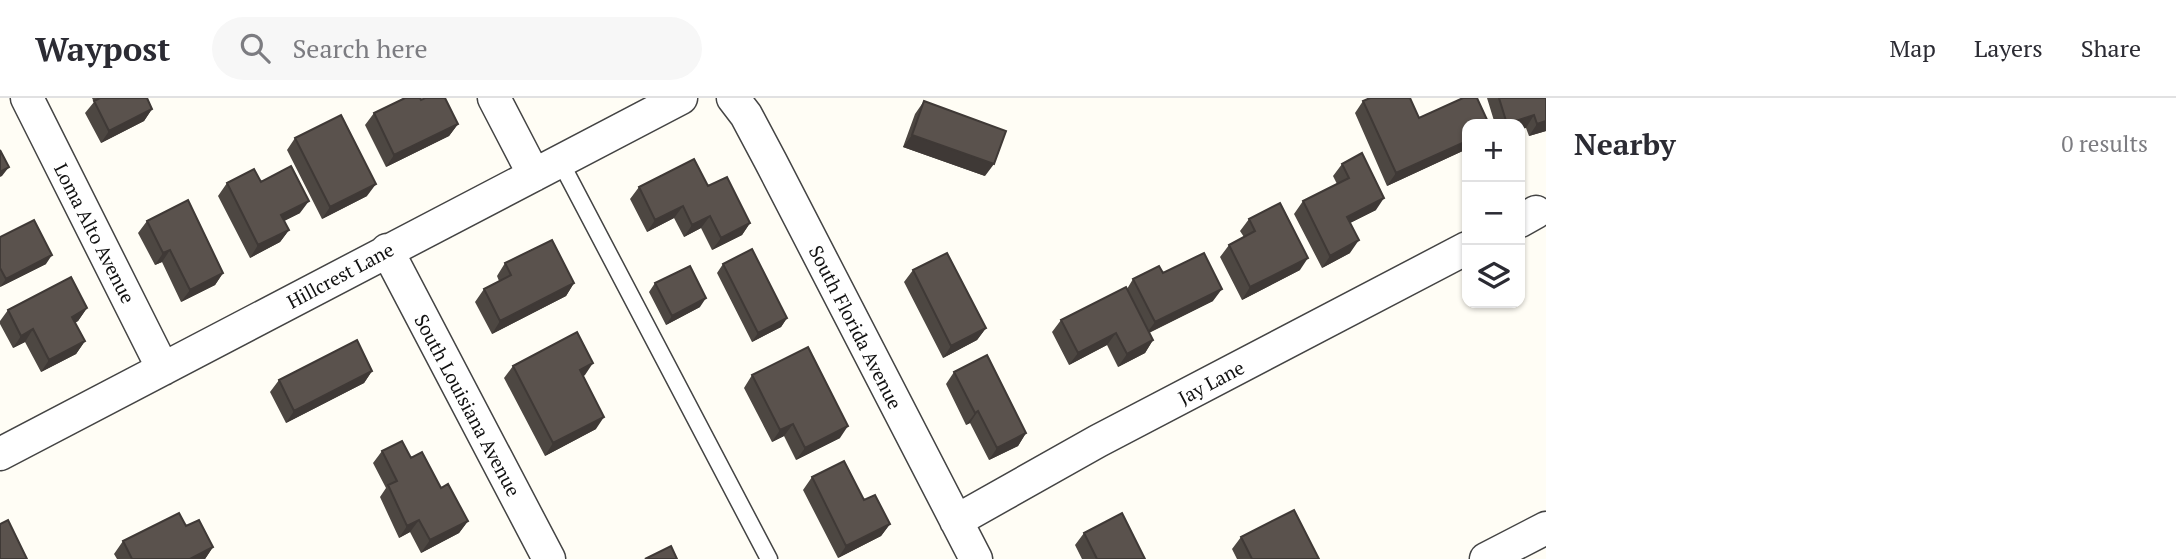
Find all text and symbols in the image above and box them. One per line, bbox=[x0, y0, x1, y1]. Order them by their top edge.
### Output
search box bbox=[212, 17, 702, 80]
text: Waypost bbox=[35, 27, 170, 70]
icon: search bbox=[236, 29, 274, 67]
text: Search here bbox=[292, 31, 428, 65]
text: Map bbox=[1889, 32, 1936, 64]
text: Layers bbox=[1974, 32, 2043, 64]
text: Share bbox=[2081, 32, 2141, 64]
map controls bbox=[1462, 119, 1525, 308]
button: + bbox=[1462, 119, 1525, 182]
text: Nearby bbox=[1574, 124, 1676, 164]
text: 0 results bbox=[2061, 128, 2148, 159]
street label: Loma Alto Avenue bbox=[49, 159, 141, 307]
button: − bbox=[1462, 182, 1525, 245]
street label: Hillcrest Lane bbox=[282, 236, 398, 314]
street label: South Florida Avenue bbox=[804, 241, 908, 413]
button: layers bbox=[1462, 245, 1525, 308]
street label: South Louisiana Avenue bbox=[409, 310, 527, 500]
street label: Jay Lane bbox=[1174, 354, 1248, 410]

